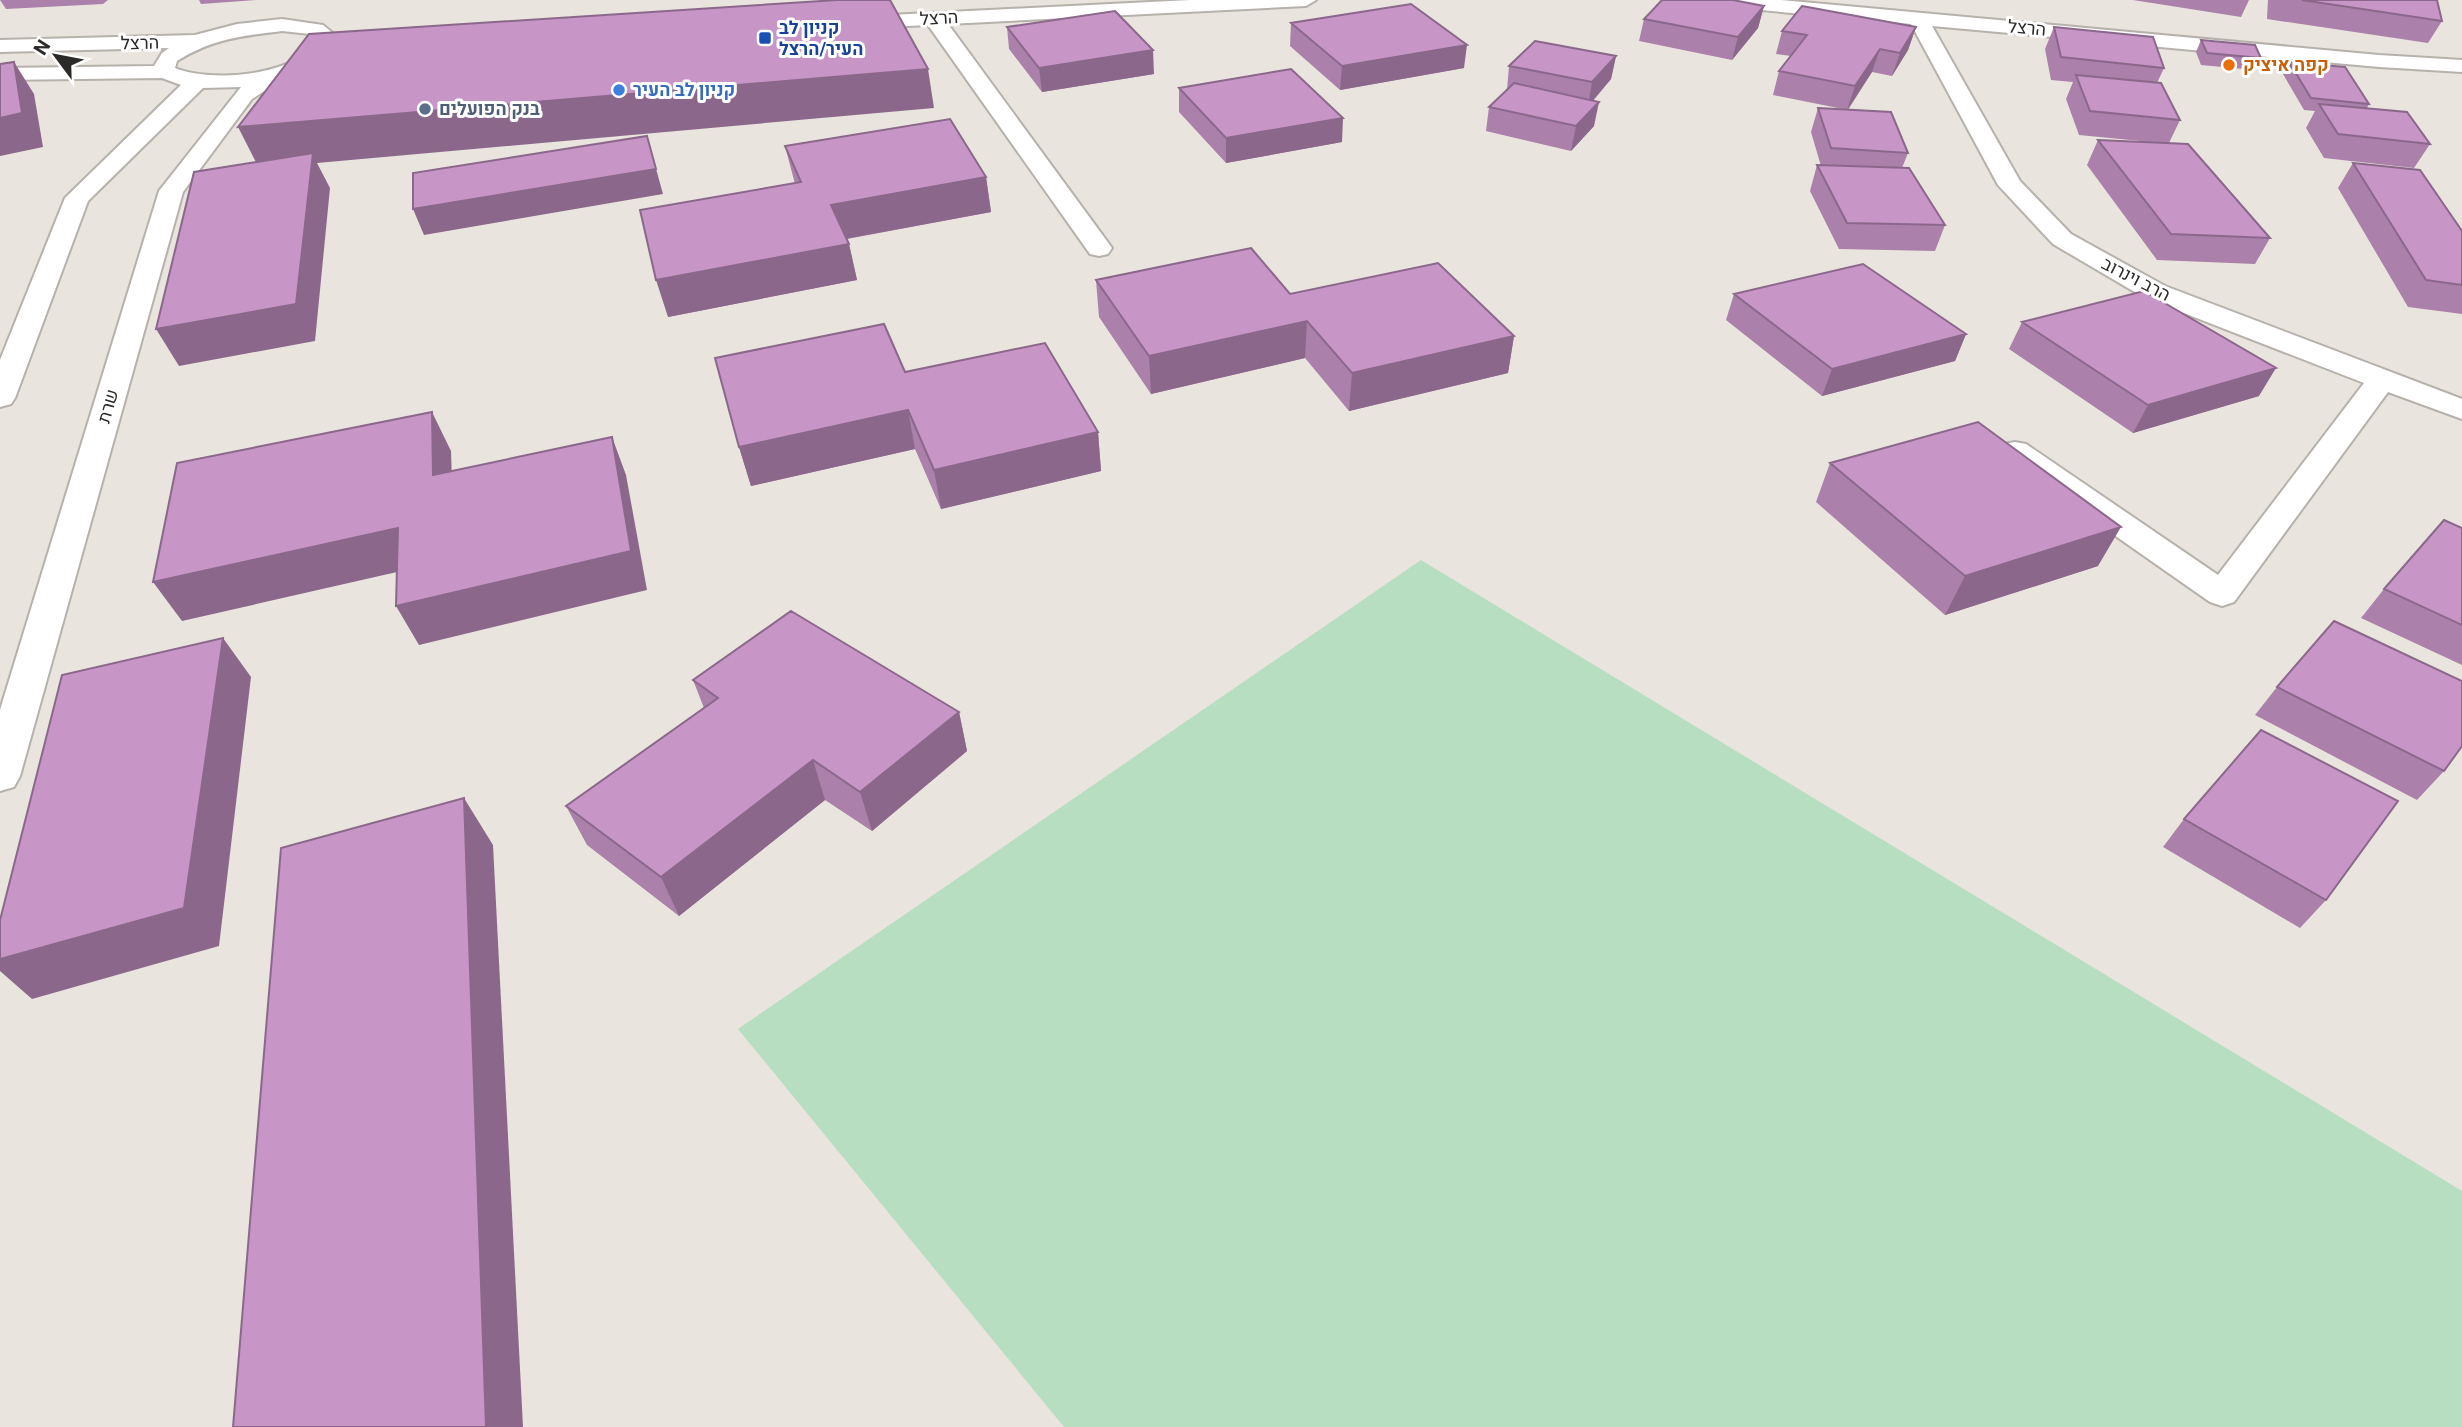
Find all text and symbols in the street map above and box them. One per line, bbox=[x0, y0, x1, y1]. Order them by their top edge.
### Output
street label: הרצל bbox=[919, 6, 959, 29]
street label: הרצל bbox=[2007, 15, 2047, 40]
place label: קניון לב העיר/הרצל bbox=[779, 17, 863, 59]
north arrow bbox=[21, 21, 91, 91]
marker: קניון לב העיר/הרצל bbox=[757, 30, 773, 46]
street label: הרצל bbox=[121, 32, 159, 53]
text: N bbox=[29, 35, 55, 59]
place label: קפה איציק bbox=[2243, 54, 2329, 75]
marker: קפה איציק bbox=[2221, 57, 2237, 73]
place label: קניון לב העיר bbox=[633, 79, 735, 100]
marker: קניון לב העיר bbox=[611, 82, 627, 98]
place label: בנק הפועלים bbox=[439, 98, 540, 119]
marker: בנק הפועלים bbox=[417, 101, 433, 117]
street label: הרב וינרוב bbox=[2098, 252, 2174, 305]
street label: שרת bbox=[93, 386, 122, 425]

